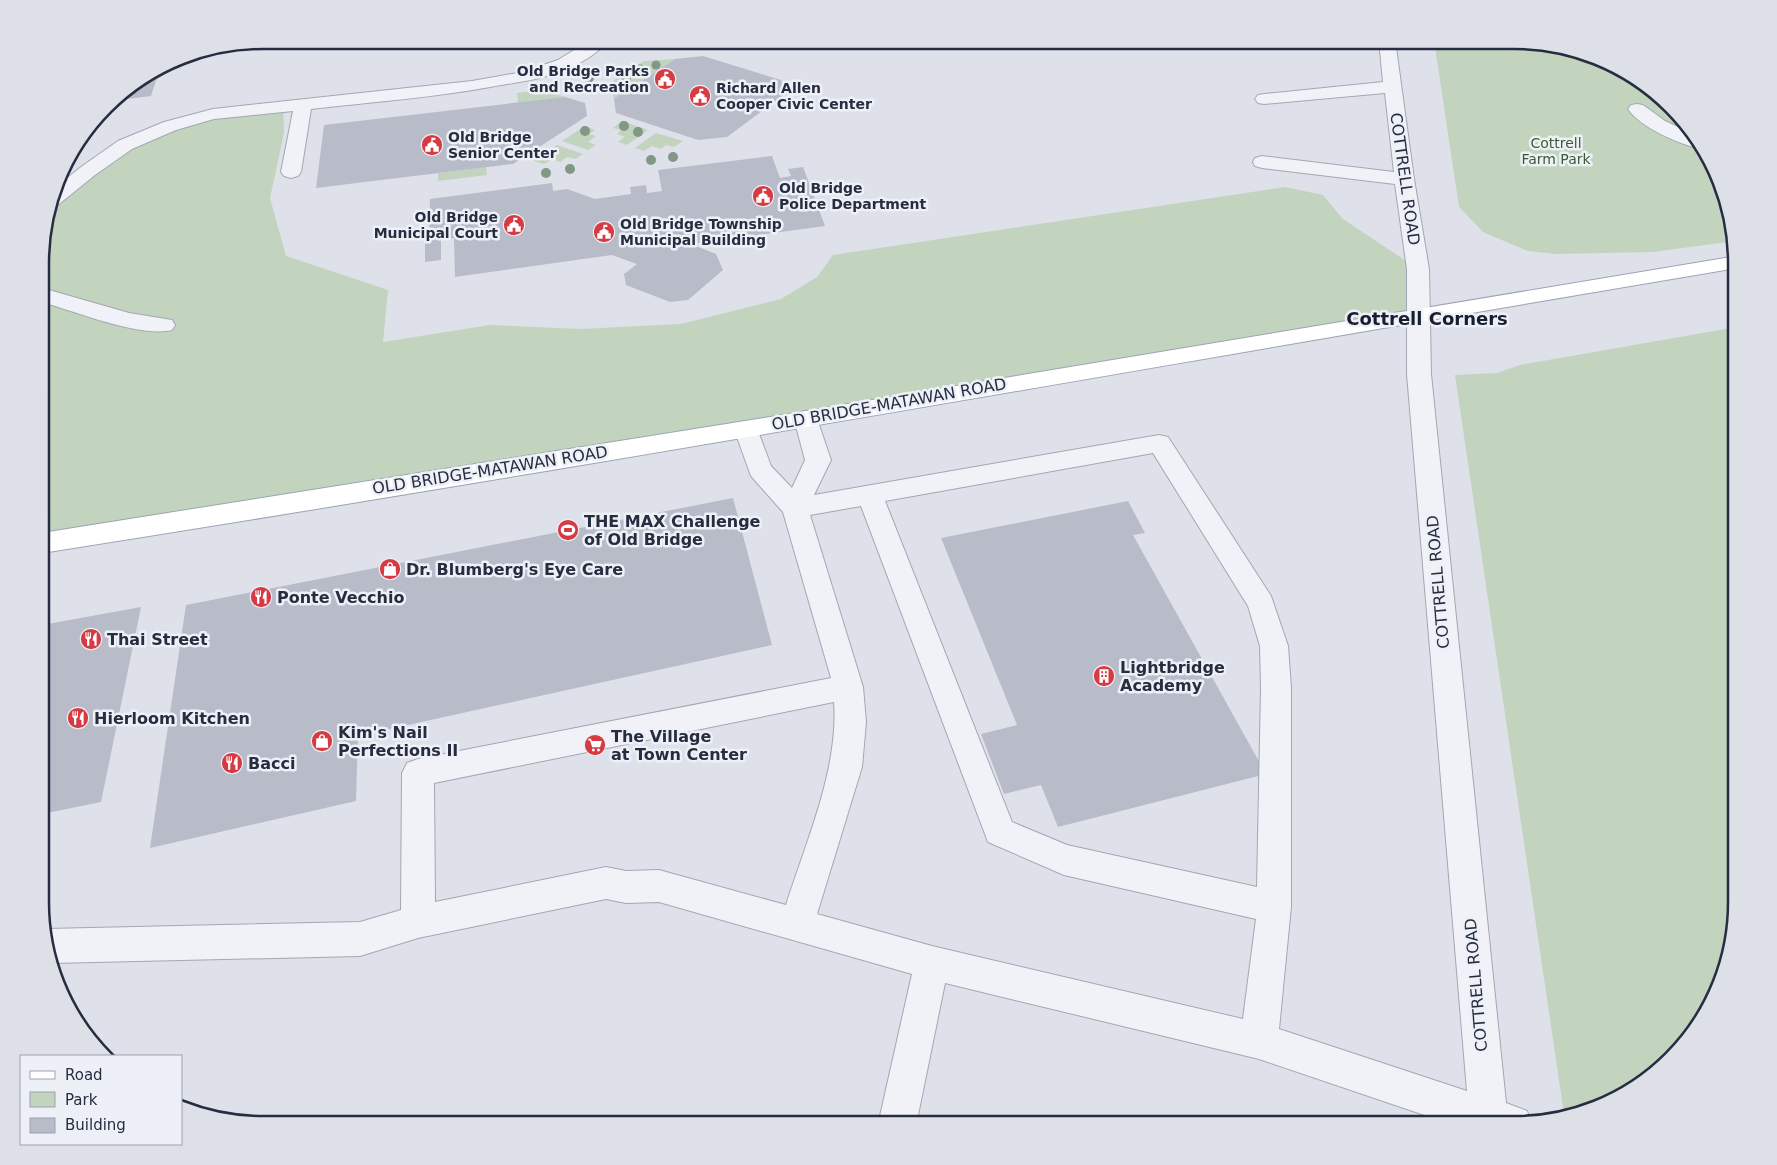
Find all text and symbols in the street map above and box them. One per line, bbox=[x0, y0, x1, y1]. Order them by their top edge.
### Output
place label: Old Bridge Parks and Recreation bbox=[517, 63, 649, 95]
public building icon: Old Bridge Parks and Recreation bbox=[653, 67, 677, 91]
place label: Richard Allen Cooper Civic Center bbox=[716, 80, 872, 112]
public building icon: Richard Allen Cooper Civic Center bbox=[688, 84, 712, 108]
street label: COTTRELL ROAD bbox=[1386, 111, 1424, 247]
place label: Old Bridge Senior Center bbox=[448, 129, 557, 161]
public building icon: Old Bridge Senior Center bbox=[420, 133, 444, 157]
park label: Cottrell Farm Park bbox=[1521, 135, 1591, 167]
place label: Old Bridge Police Department bbox=[779, 180, 926, 212]
public building icon: Old Bridge Police Department bbox=[751, 184, 775, 208]
place label: Old Bridge Municipal Court bbox=[374, 209, 498, 241]
public building icon: Old Bridge Municipal Court bbox=[502, 213, 526, 237]
place label: Old Bridge Township Municipal Building bbox=[620, 216, 782, 248]
public building icon: Old Bridge Township Municipal Building bbox=[592, 220, 616, 244]
district label: Cottrell Corners bbox=[1346, 308, 1508, 329]
street label: OLD BRIDGE-MATAWAN ROAD bbox=[770, 374, 1008, 434]
street label: OLD BRIDGE-MATAWAN ROAD bbox=[371, 442, 609, 498]
place label: THE MAX Challenge of Old Bridge bbox=[584, 512, 761, 549]
street label: COTTRELL ROAD bbox=[1423, 514, 1453, 650]
sports icon: THE MAX Challenge of Old Bridge bbox=[556, 518, 580, 542]
shop icon: Dr. Blumberg's Eye Care bbox=[378, 557, 402, 581]
place label: Dr. Blumberg's Eye Care bbox=[406, 560, 623, 579]
restaurant icon: Ponte Vecchio bbox=[249, 585, 273, 609]
place label: Ponte Vecchio bbox=[277, 588, 404, 607]
restaurant icon: Thai Street bbox=[79, 627, 103, 651]
place label: Thai Street bbox=[107, 630, 208, 649]
place label: Lightbridge Academy bbox=[1120, 658, 1225, 695]
building icon: Lightbridge Academy bbox=[1092, 664, 1116, 688]
restaurant icon: Hierloom Kitchen bbox=[66, 706, 90, 730]
place label: Hierloom Kitchen bbox=[94, 709, 250, 728]
place label: Kim's Nail Perfections II bbox=[338, 723, 458, 760]
place label: The Village at Town Center bbox=[611, 727, 747, 764]
shop icon: Kim's Nail Perfections II bbox=[310, 729, 334, 753]
supermarket icon: The Village at Town Center bbox=[583, 733, 607, 757]
restaurant icon: Bacci bbox=[220, 751, 244, 775]
place label: Bacci bbox=[248, 754, 295, 773]
street label: COTTRELL ROAD bbox=[1461, 917, 1491, 1053]
legend bbox=[20, 1055, 182, 1145]
text: Road bbox=[65, 1066, 103, 1084]
text: Park bbox=[65, 1091, 98, 1109]
text: Building bbox=[65, 1116, 126, 1134]

